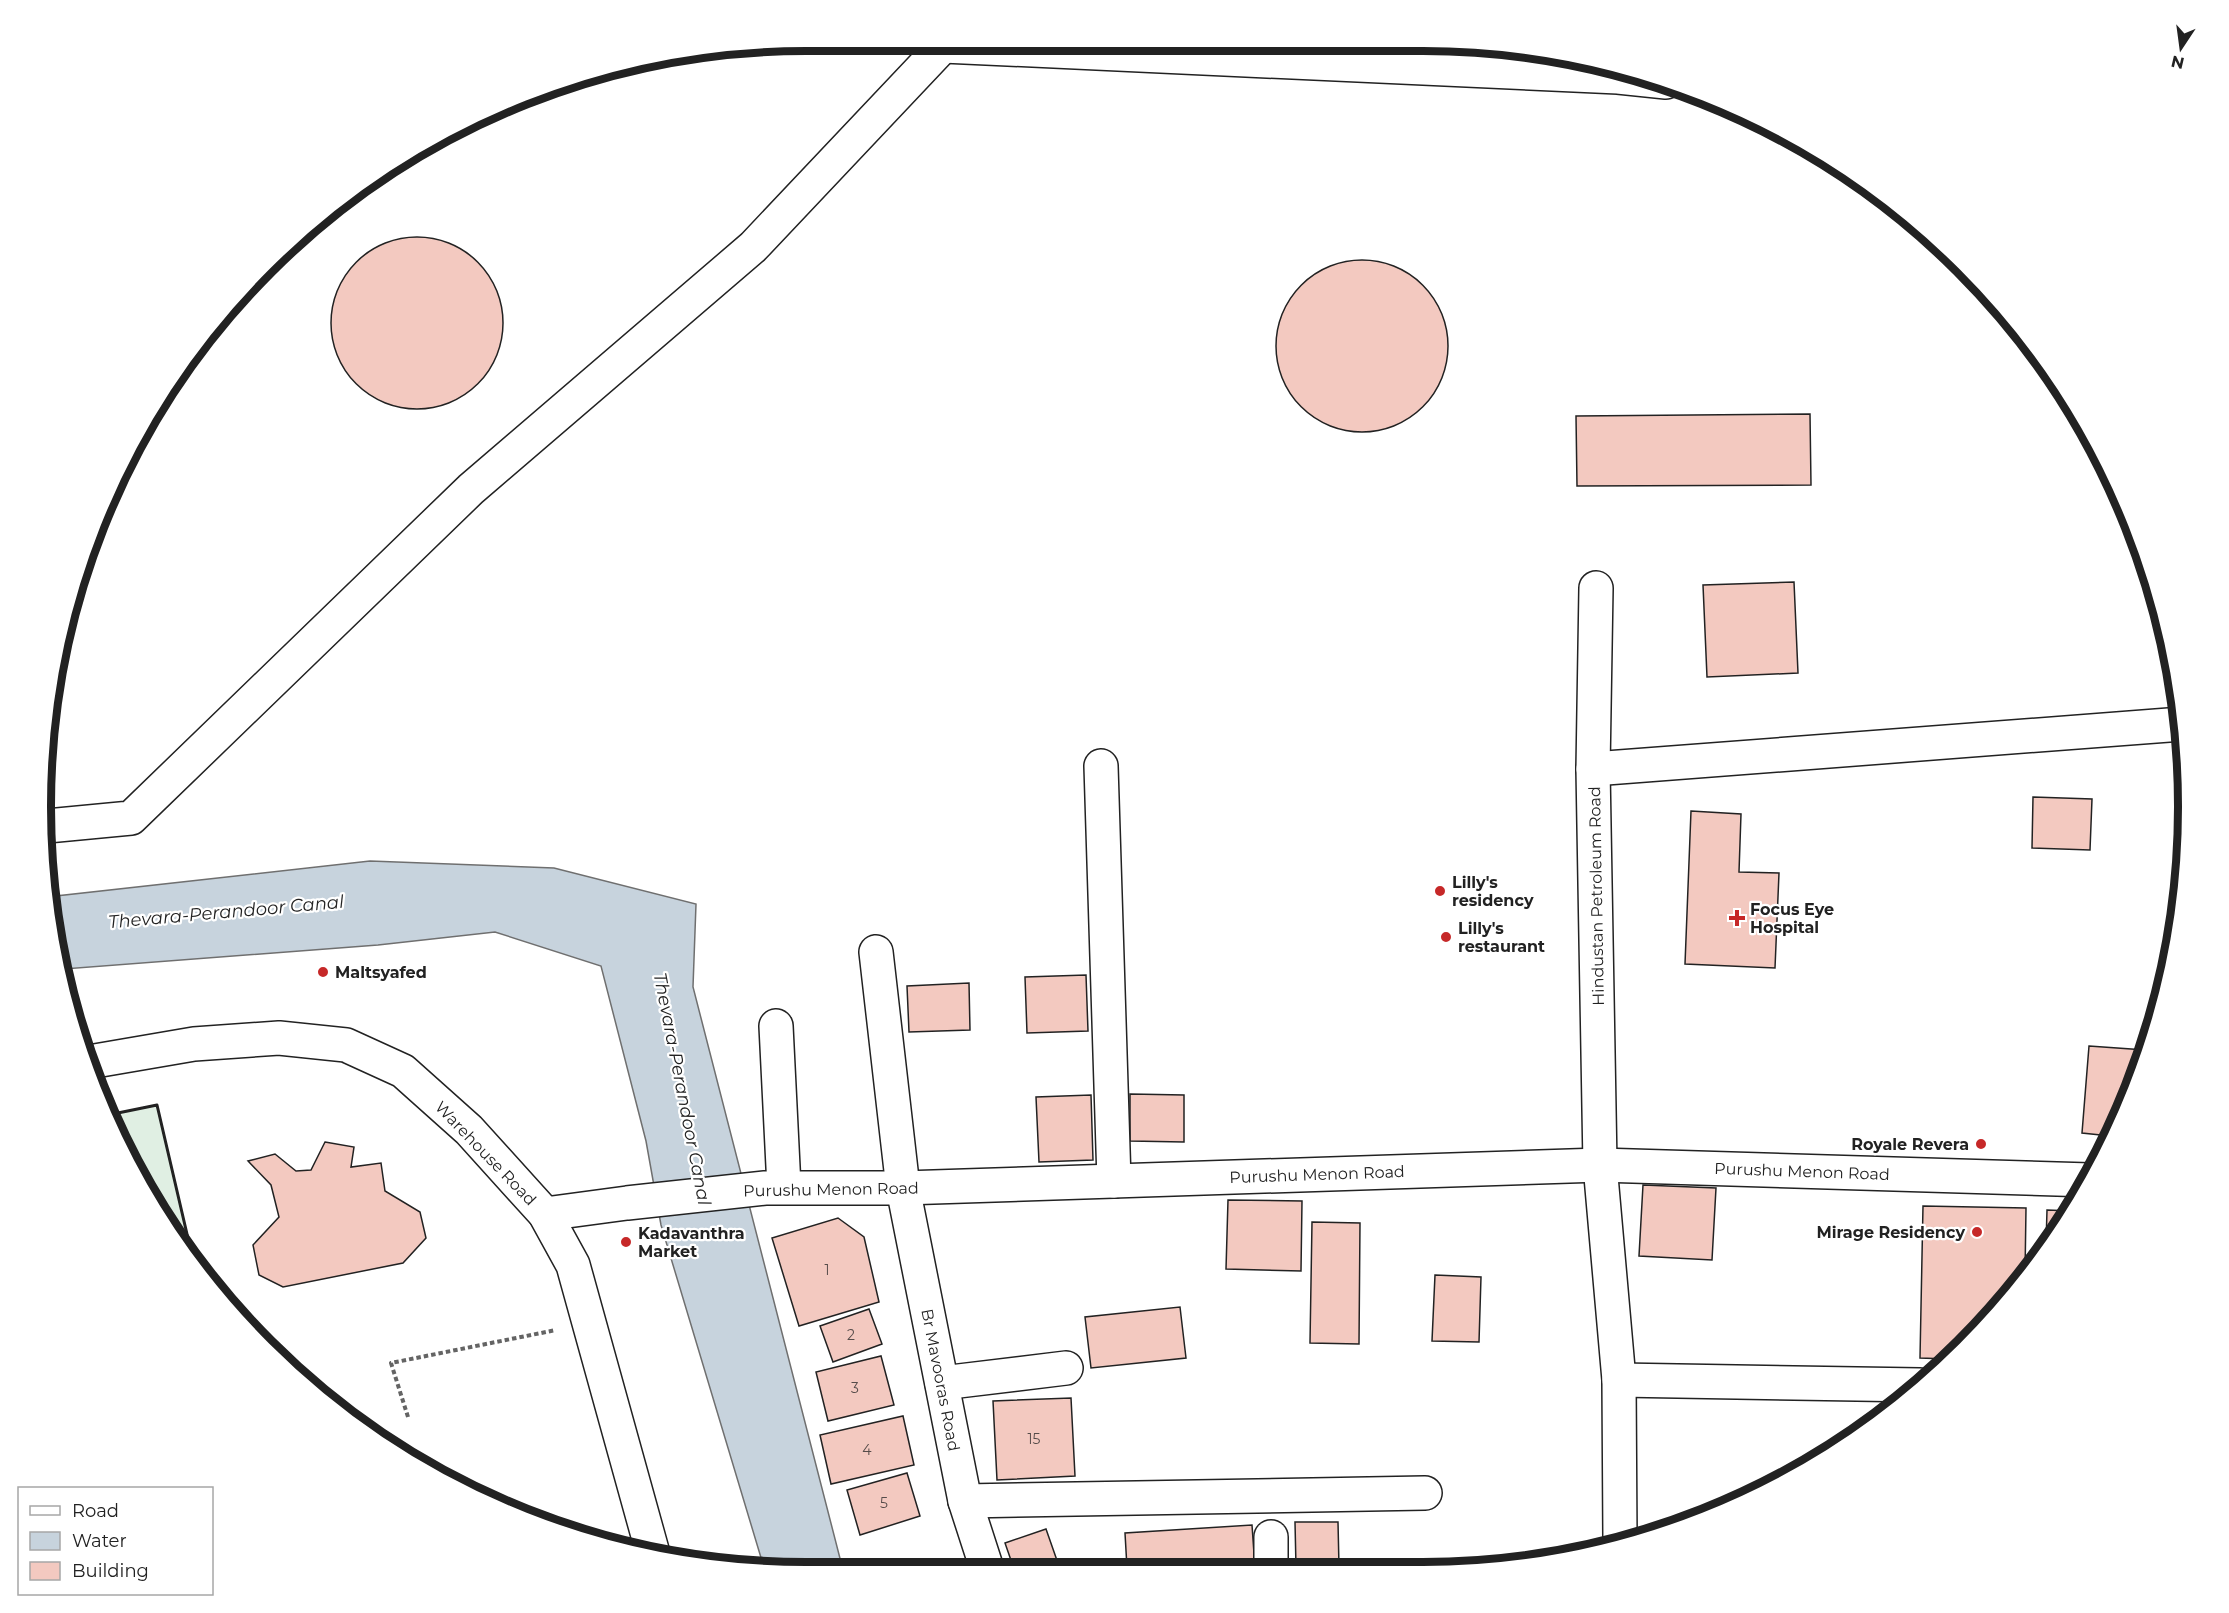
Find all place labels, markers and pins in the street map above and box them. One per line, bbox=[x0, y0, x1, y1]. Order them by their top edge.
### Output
place label: Lilly's residency bbox=[1452, 873, 1534, 910]
marker: Lilly's residency bbox=[1433, 884, 1447, 898]
place label: Focus Eye Hospital bbox=[1750, 900, 1834, 937]
marker: Focus Eye Hospital bbox=[1728, 909, 1746, 927]
place label: Lilly's restaurant bbox=[1458, 919, 1545, 956]
marker: Lilly's restaurant bbox=[1439, 930, 1453, 944]
place label: Maltsyafed bbox=[335, 963, 427, 982]
marker: Maltsyafed bbox=[316, 965, 330, 979]
place label: Royale Revera bbox=[1851, 1135, 1969, 1154]
marker: Royale Revera bbox=[1974, 1137, 1988, 1151]
place label: Mirage Residency bbox=[1816, 1223, 1965, 1242]
place label: Kadavanthra Market bbox=[638, 1224, 745, 1261]
marker: Mirage Residency bbox=[1970, 1225, 1984, 1239]
marker: Kadavanthra Market bbox=[619, 1235, 633, 1249]

